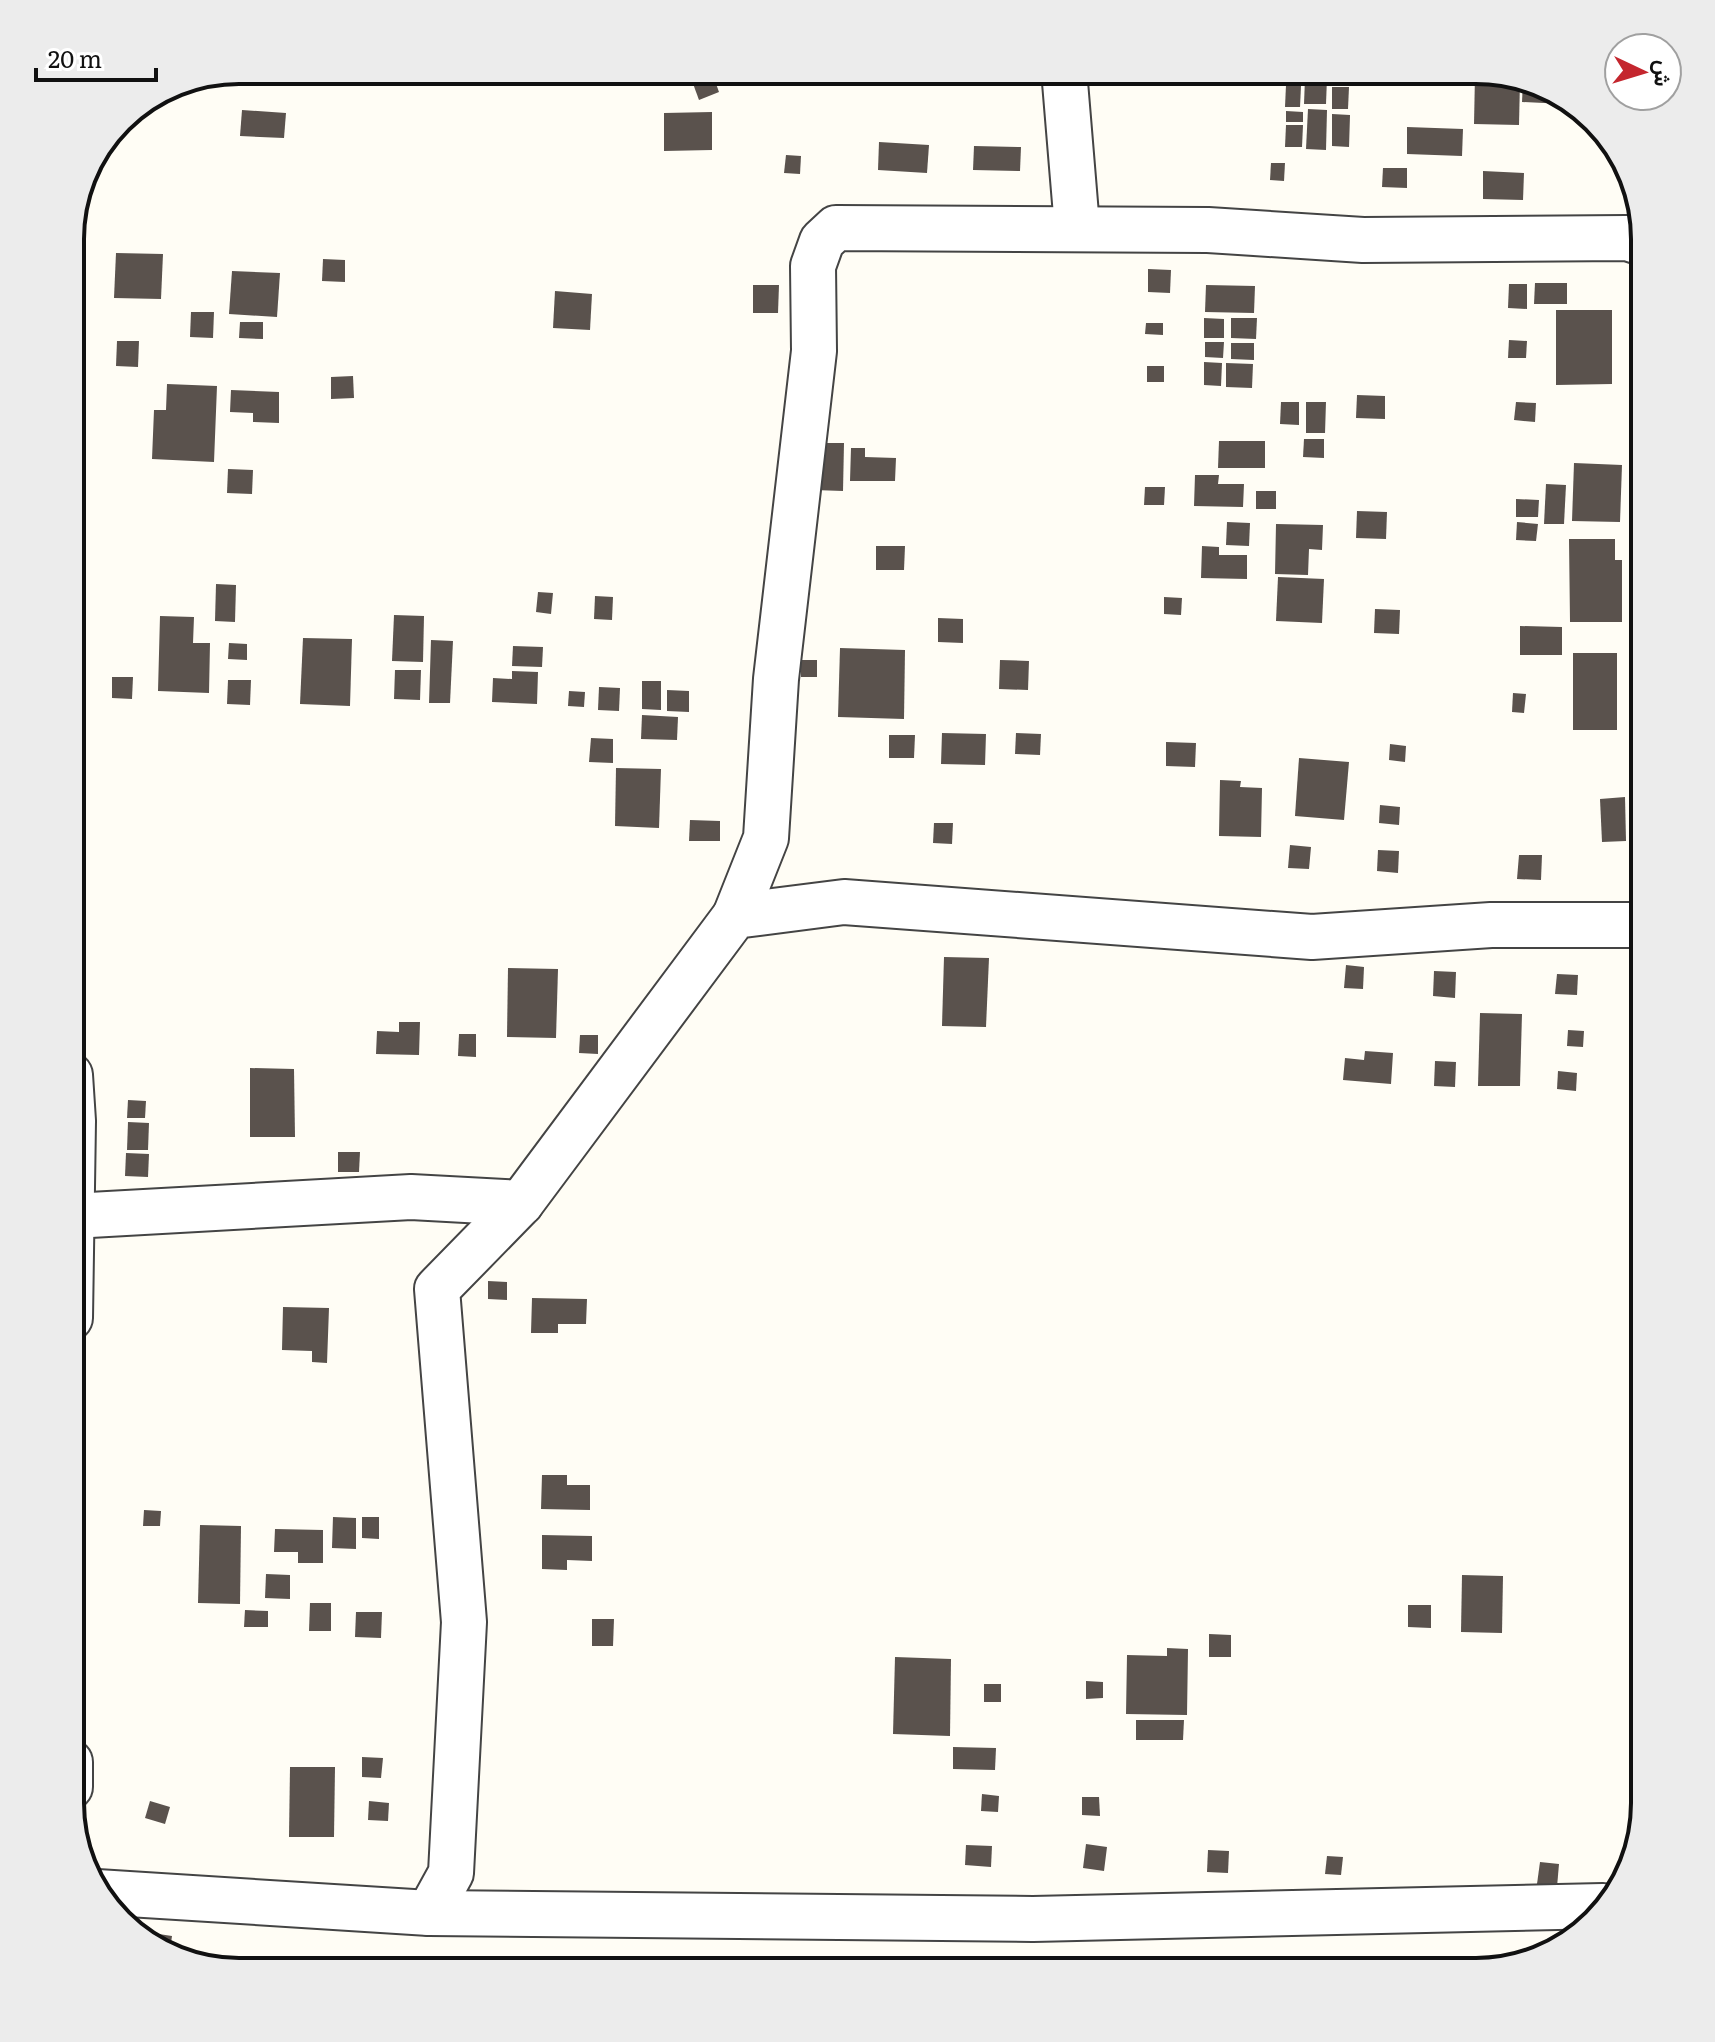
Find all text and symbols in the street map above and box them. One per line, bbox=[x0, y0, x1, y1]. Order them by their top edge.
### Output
scale bar bbox=[36, 32, 156, 82]
north arrow bbox=[1603, 32, 1683, 112]
text: 20 m bbox=[48, 40, 102, 75]
text: ش bbox=[1647, 59, 1682, 88]

